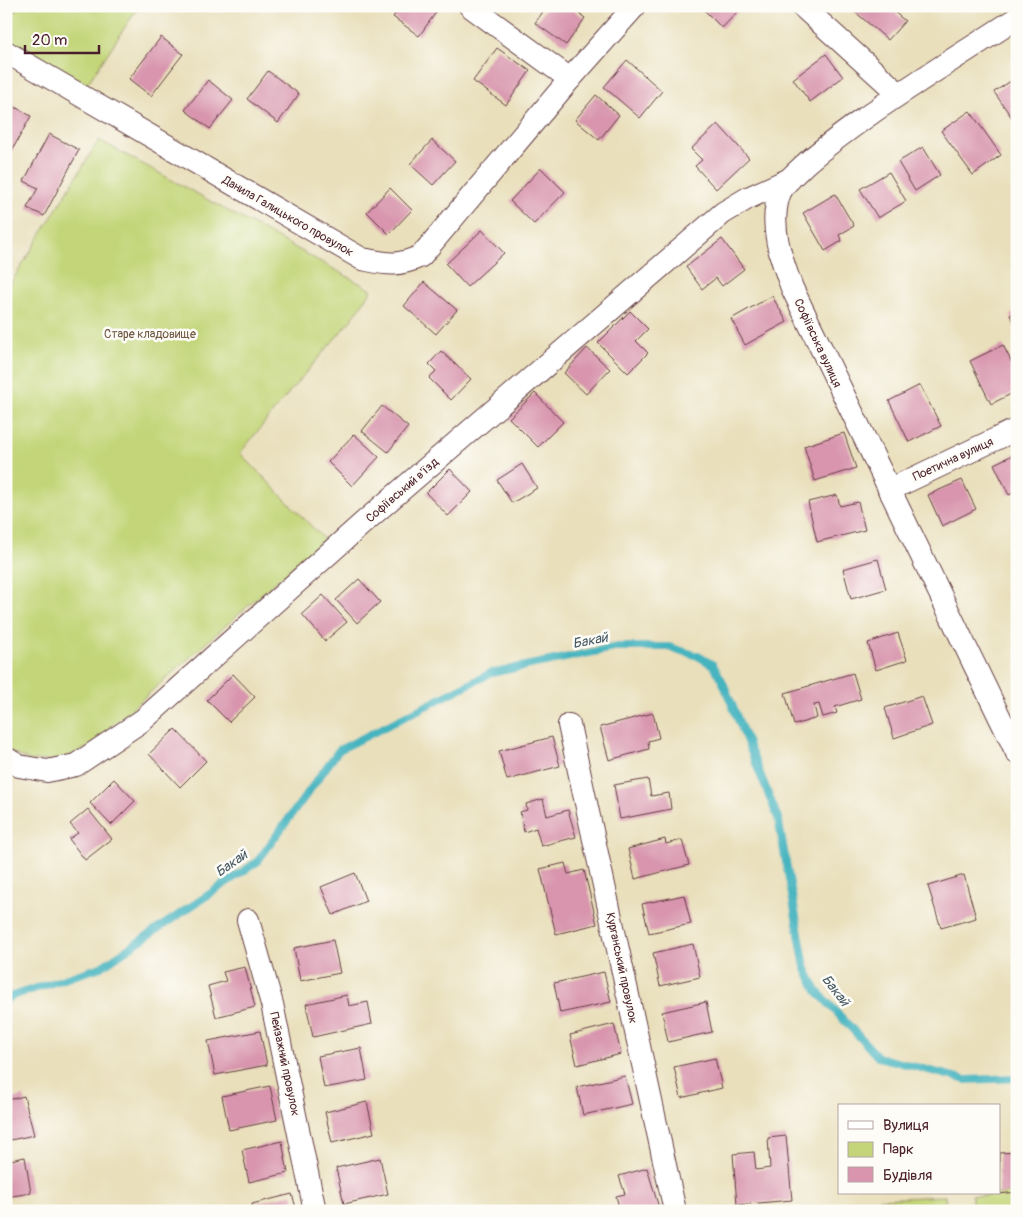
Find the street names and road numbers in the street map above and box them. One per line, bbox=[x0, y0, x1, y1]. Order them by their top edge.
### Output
street label: Данила Галицького провулок bbox=[219, 172, 356, 260]
street label: Софіївська вулиця bbox=[790, 296, 845, 390]
street label: Поетична вулиця bbox=[911, 434, 996, 485]
street label: Софіївський в'їзд bbox=[363, 454, 442, 526]
street label: Курганський провулок bbox=[602, 911, 641, 1025]
street label: Пейзажний провулок bbox=[266, 1011, 303, 1117]

